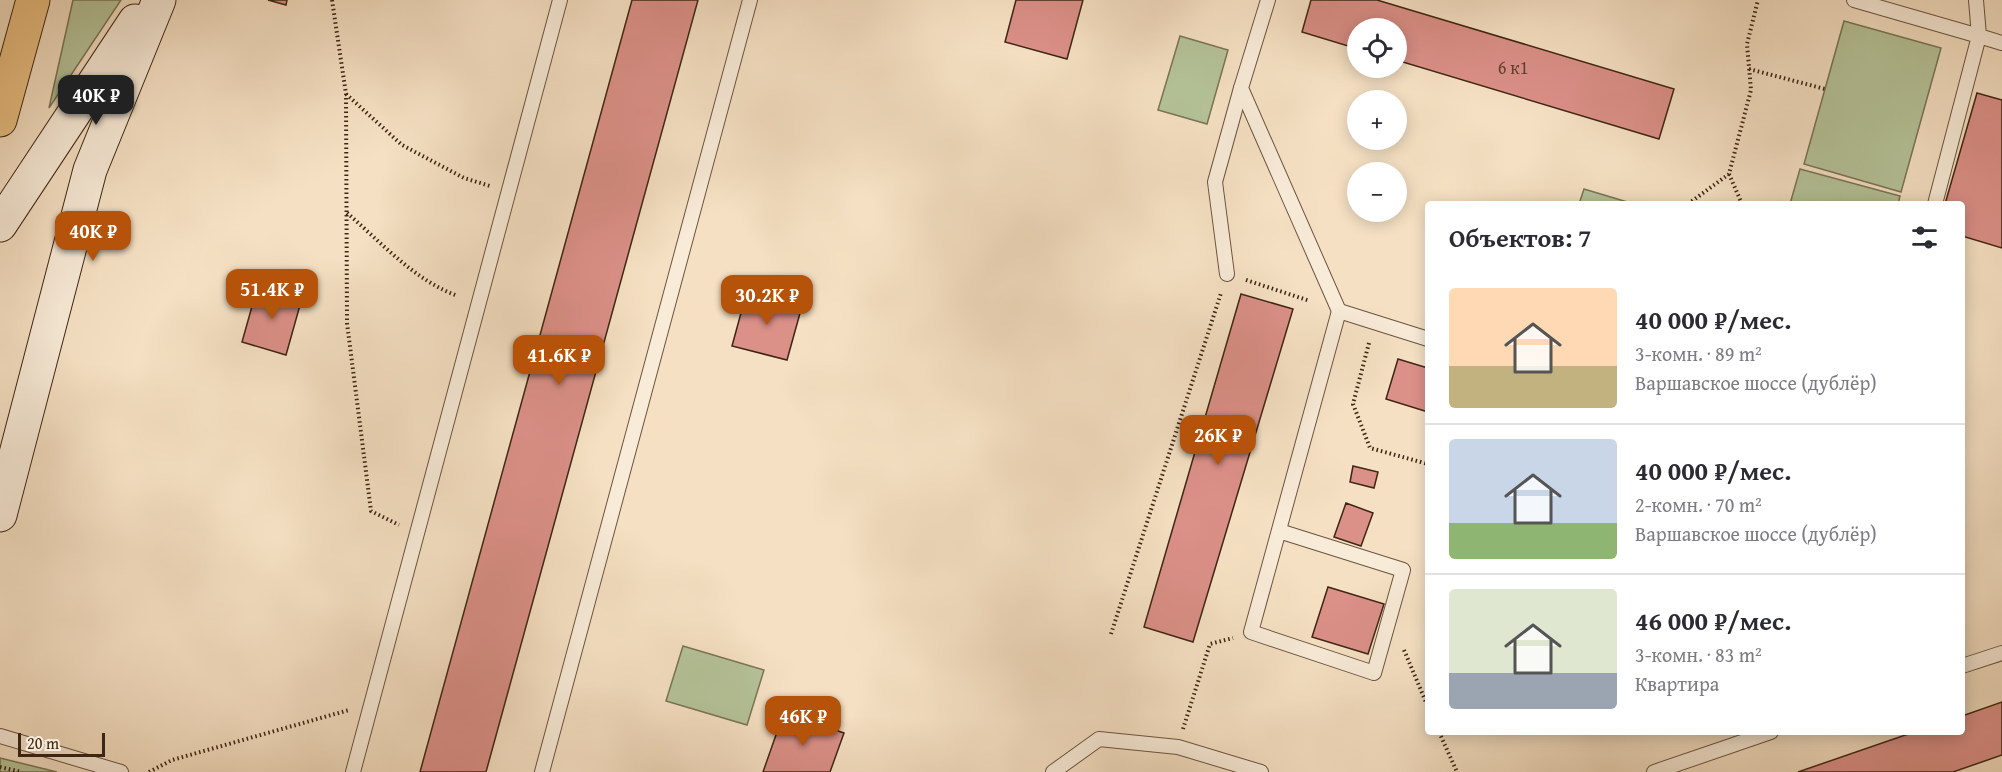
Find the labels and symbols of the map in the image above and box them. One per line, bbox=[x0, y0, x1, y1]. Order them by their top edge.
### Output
house number: 6 к1 bbox=[1498, 54, 1528, 81]
pin: 40K ₽ bbox=[54, 75, 138, 126]
pin: 40K ₽ bbox=[51, 211, 135, 262]
pin: 51.4K ₽ bbox=[217, 269, 327, 320]
pin: 30.2K ₽ bbox=[712, 275, 822, 326]
pin: 41.6K ₽ bbox=[504, 335, 614, 386]
pin: 26K ₽ bbox=[1176, 415, 1260, 466]
pin: 46K ₽ bbox=[761, 696, 845, 747]
scale bar bbox=[18, 730, 105, 758]

